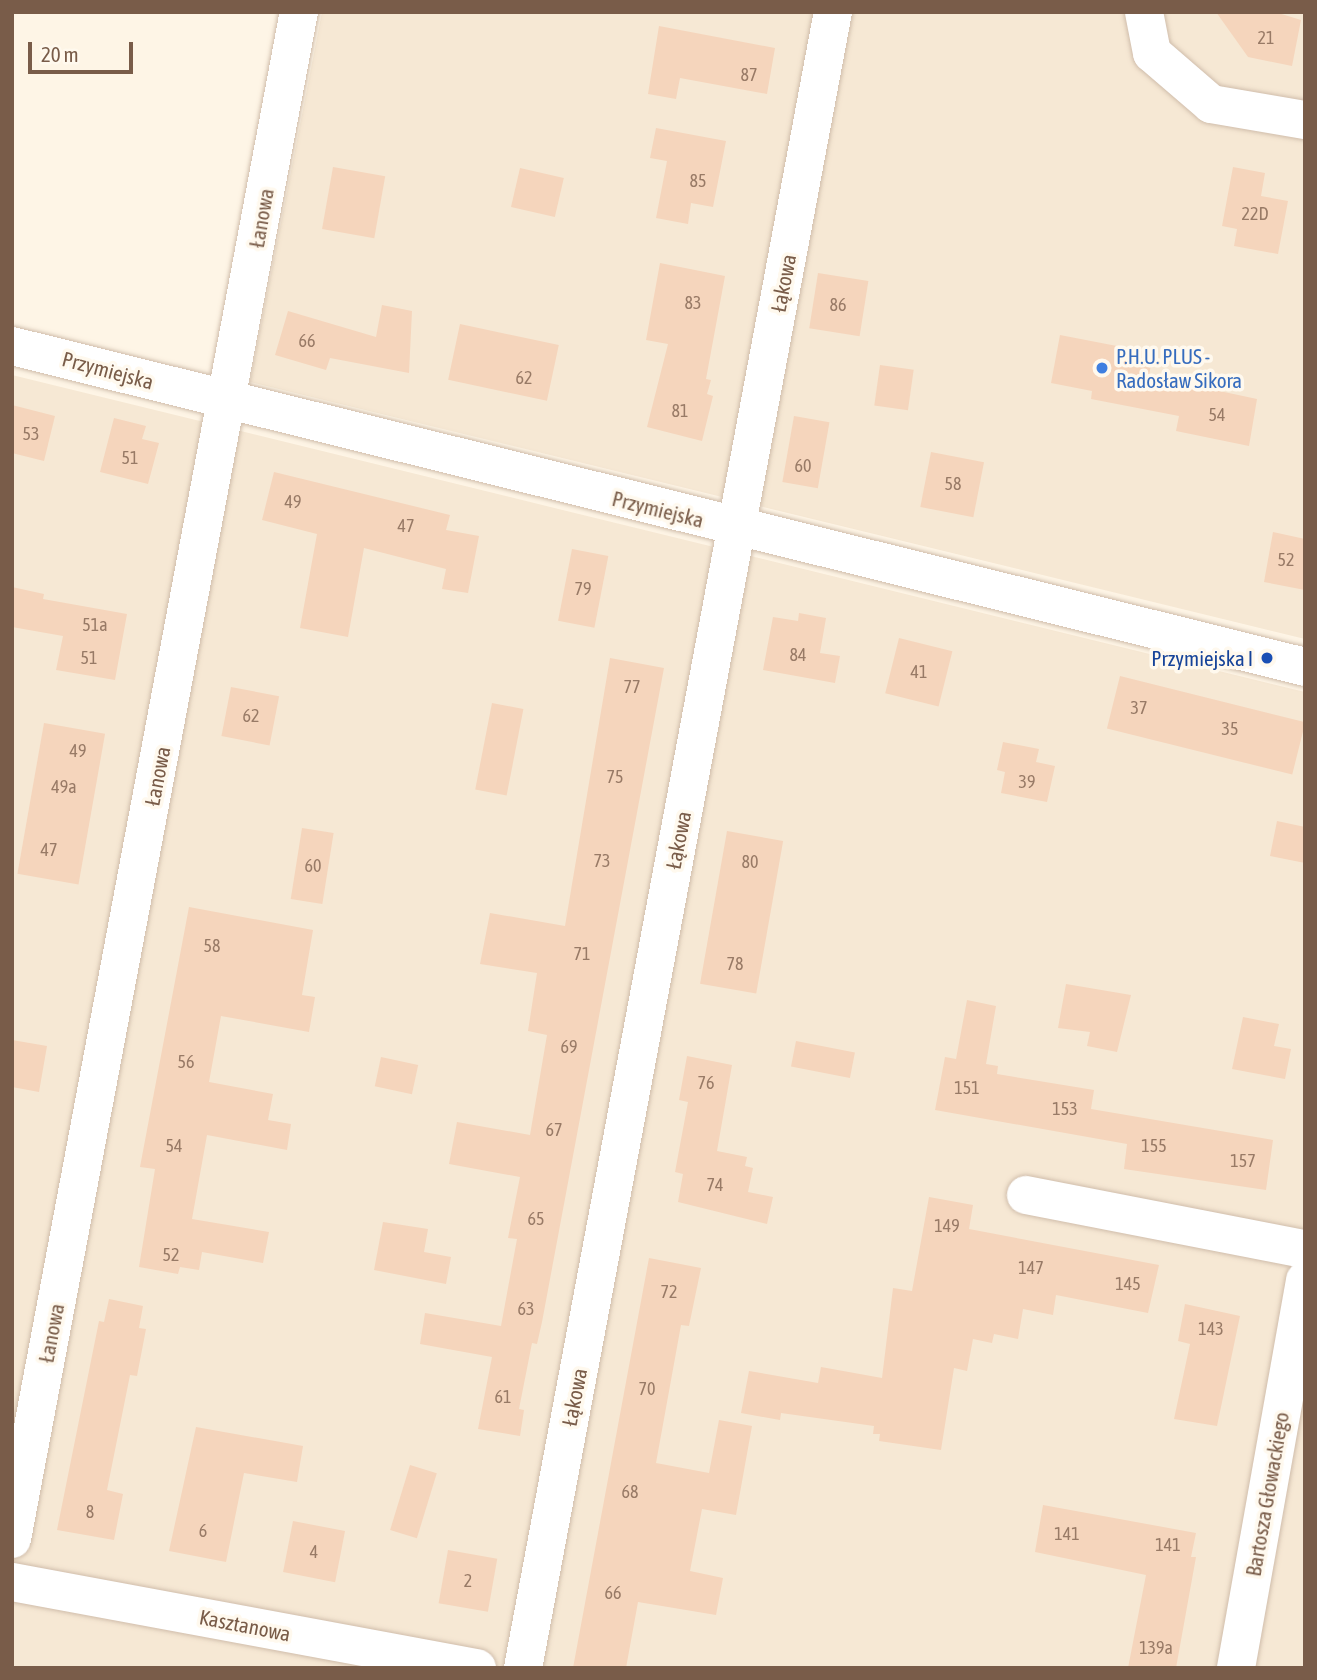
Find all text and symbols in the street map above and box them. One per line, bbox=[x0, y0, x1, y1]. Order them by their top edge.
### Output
house number: 21 bbox=[1258, 27, 1274, 49]
scale bar bbox=[32, 28, 136, 72]
text: 20 m bbox=[41, 42, 79, 66]
house number: 87 bbox=[741, 64, 757, 86]
house number: 85 bbox=[690, 170, 706, 192]
street label: Łanowa bbox=[243, 186, 279, 250]
house number: 22D bbox=[1242, 203, 1268, 225]
street label: Łąkowa bbox=[765, 252, 801, 314]
house number: 83 bbox=[685, 292, 701, 314]
house number: 86 bbox=[830, 294, 846, 316]
house number: 66 bbox=[299, 330, 315, 352]
place label: P.H.U. PLUS - Radosław Sikora bbox=[1116, 343, 1242, 393]
street label: Przymiejska bbox=[60, 346, 156, 394]
marker: P.H.U. PLUS - Radosław Sikora bbox=[1094, 360, 1110, 376]
house number: 62 bbox=[516, 367, 532, 389]
house number: 81 bbox=[672, 400, 688, 422]
house number: 54 bbox=[1209, 404, 1225, 426]
house number: 53 bbox=[23, 423, 39, 445]
house number: 51 bbox=[122, 447, 138, 469]
house number: 60 bbox=[795, 455, 811, 477]
house number: 58 bbox=[945, 473, 961, 495]
street label: Przymiejska bbox=[610, 485, 706, 533]
house number: 49 bbox=[285, 491, 301, 513]
house number: 47 bbox=[398, 515, 414, 537]
house number: 52 bbox=[1278, 549, 1294, 571]
house number: 79 bbox=[575, 578, 591, 600]
house number: 51a bbox=[82, 614, 108, 636]
house number: 84 bbox=[790, 644, 806, 666]
place label: Przymiejska I bbox=[1151, 645, 1253, 671]
house number: 51 bbox=[81, 647, 97, 669]
marker: Przymiejska I bbox=[1259, 650, 1275, 666]
house number: 41 bbox=[911, 661, 927, 683]
house number: 77 bbox=[624, 676, 640, 698]
house number: 37 bbox=[1131, 697, 1147, 719]
house number: 62 bbox=[243, 705, 259, 727]
house number: 35 bbox=[1222, 718, 1238, 740]
house number: 49 bbox=[70, 740, 86, 762]
street label: Łanowa bbox=[139, 744, 175, 808]
house number: 75 bbox=[607, 766, 623, 788]
house number: 39 bbox=[1019, 771, 1035, 793]
house number: 49a bbox=[51, 776, 77, 798]
street label: Łąkowa bbox=[660, 809, 696, 871]
house number: 47 bbox=[41, 839, 57, 861]
house number: 73 bbox=[594, 850, 610, 872]
house number: 80 bbox=[742, 851, 758, 873]
house number: 60 bbox=[305, 855, 321, 877]
house number: 58 bbox=[204, 935, 220, 957]
house number: 71 bbox=[574, 943, 590, 965]
house number: 78 bbox=[727, 953, 743, 975]
house number: 69 bbox=[561, 1036, 577, 1058]
house number: 56 bbox=[178, 1051, 194, 1073]
house number: 76 bbox=[698, 1072, 714, 1094]
house number: 151 bbox=[954, 1077, 980, 1099]
house number: 153 bbox=[1052, 1098, 1078, 1120]
house number: 67 bbox=[546, 1119, 562, 1141]
house number: 54 bbox=[166, 1135, 182, 1157]
house number: 155 bbox=[1141, 1135, 1167, 1157]
house number: 157 bbox=[1230, 1150, 1256, 1172]
house number: 74 bbox=[707, 1174, 723, 1196]
house number: 65 bbox=[528, 1208, 544, 1230]
house number: 149 bbox=[934, 1215, 960, 1237]
house number: 52 bbox=[163, 1244, 179, 1266]
house number: 147 bbox=[1018, 1257, 1044, 1279]
house number: 145 bbox=[1115, 1273, 1141, 1295]
house number: 72 bbox=[661, 1281, 677, 1303]
house number: 63 bbox=[518, 1298, 534, 1320]
street label: Łanowa bbox=[33, 1301, 69, 1365]
house number: 143 bbox=[1198, 1318, 1224, 1340]
street label: Łąkowa bbox=[556, 1366, 592, 1428]
house number: 70 bbox=[639, 1378, 655, 1400]
house number: 61 bbox=[495, 1386, 511, 1408]
street label: Bartosza Głowackiego bbox=[1240, 1410, 1294, 1578]
house number: 68 bbox=[622, 1481, 638, 1503]
house number: 8 bbox=[86, 1501, 94, 1523]
house number: 6 bbox=[199, 1520, 207, 1542]
house number: 141 bbox=[1054, 1523, 1080, 1545]
house number: 141 bbox=[1155, 1534, 1181, 1556]
house number: 4 bbox=[310, 1541, 318, 1563]
house number: 2 bbox=[464, 1570, 472, 1592]
house number: 66 bbox=[605, 1582, 621, 1604]
street label: Kasztanowa bbox=[197, 1604, 293, 1646]
house number: 139a bbox=[1139, 1637, 1173, 1659]

